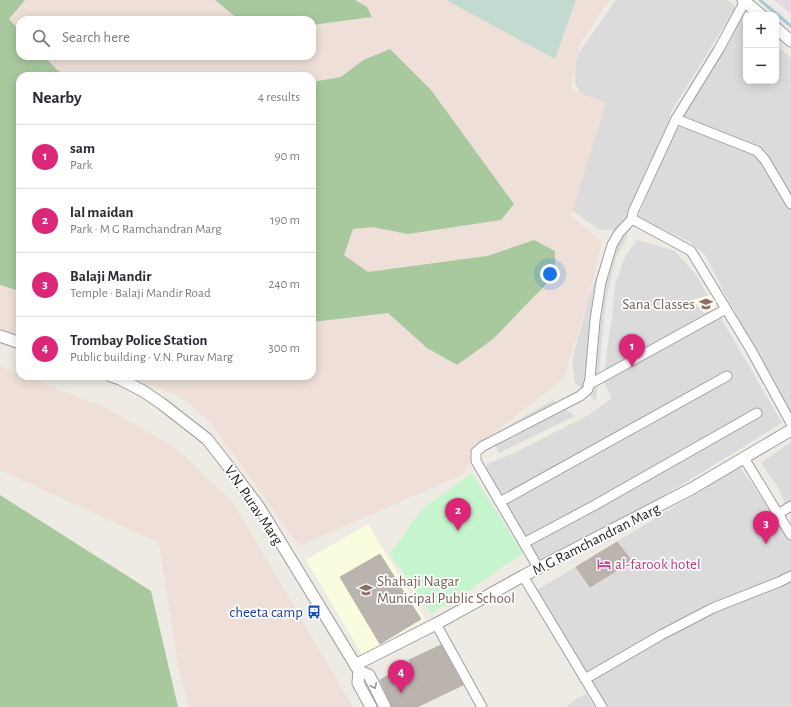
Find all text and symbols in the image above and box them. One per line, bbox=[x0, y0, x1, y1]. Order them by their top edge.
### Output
map controls bbox=[743, 12, 779, 84]
button: + bbox=[743, 12, 779, 48]
search box bbox=[16, 16, 316, 60]
icon: search bbox=[30, 27, 52, 49]
text: Search here bbox=[62, 30, 130, 45]
button: − bbox=[743, 48, 779, 84]
text: Nearby bbox=[32, 89, 82, 106]
text: 4 results bbox=[258, 91, 300, 104]
text: sam bbox=[70, 141, 95, 156]
text: 1 bbox=[43, 150, 47, 163]
text: 90 m bbox=[274, 150, 300, 163]
text: Park bbox=[70, 159, 92, 172]
text: lal maidan bbox=[70, 205, 134, 220]
text: 2 bbox=[42, 214, 48, 227]
text: 190 m bbox=[270, 214, 300, 227]
text: Park · M G Ramchandran Marg bbox=[70, 223, 222, 236]
your location bbox=[540, 264, 560, 284]
text: Balaji Mandir bbox=[70, 269, 151, 284]
text: 3 bbox=[42, 278, 48, 291]
text: 240 m bbox=[268, 278, 300, 291]
text: Temple · Balaji Mandir Road bbox=[70, 287, 211, 300]
school or university icon: Sana Classes bbox=[698, 296, 714, 312]
place label: Sana Classes bbox=[622, 297, 695, 312]
text: Trombay Police Station bbox=[70, 333, 207, 348]
pin: 1 bbox=[619, 334, 645, 367]
text: 4 bbox=[42, 342, 48, 355]
text: 300 m bbox=[268, 342, 300, 355]
text: Public building · V.N. Purav Marg bbox=[70, 351, 233, 364]
street label: V.N. Purav Marg bbox=[222, 463, 286, 548]
pin: 2 bbox=[445, 498, 471, 531]
street label: M G Ramchandran Marg bbox=[530, 500, 663, 578]
pin: 3 bbox=[753, 511, 779, 544]
hotel icon: al-farook hotel bbox=[596, 556, 612, 572]
place label: al-farook hotel bbox=[615, 557, 701, 572]
place label: Shahaji Nagar Municipal Public School bbox=[377, 574, 515, 606]
school or university icon: Shahaji Nagar Municipal Public School bbox=[358, 582, 374, 598]
bus stop icon: cheeta camp bbox=[306, 604, 322, 620]
place label: cheeta camp bbox=[229, 605, 303, 620]
pin: 4 bbox=[388, 660, 414, 693]
one-way arrow bbox=[370, 682, 377, 689]

